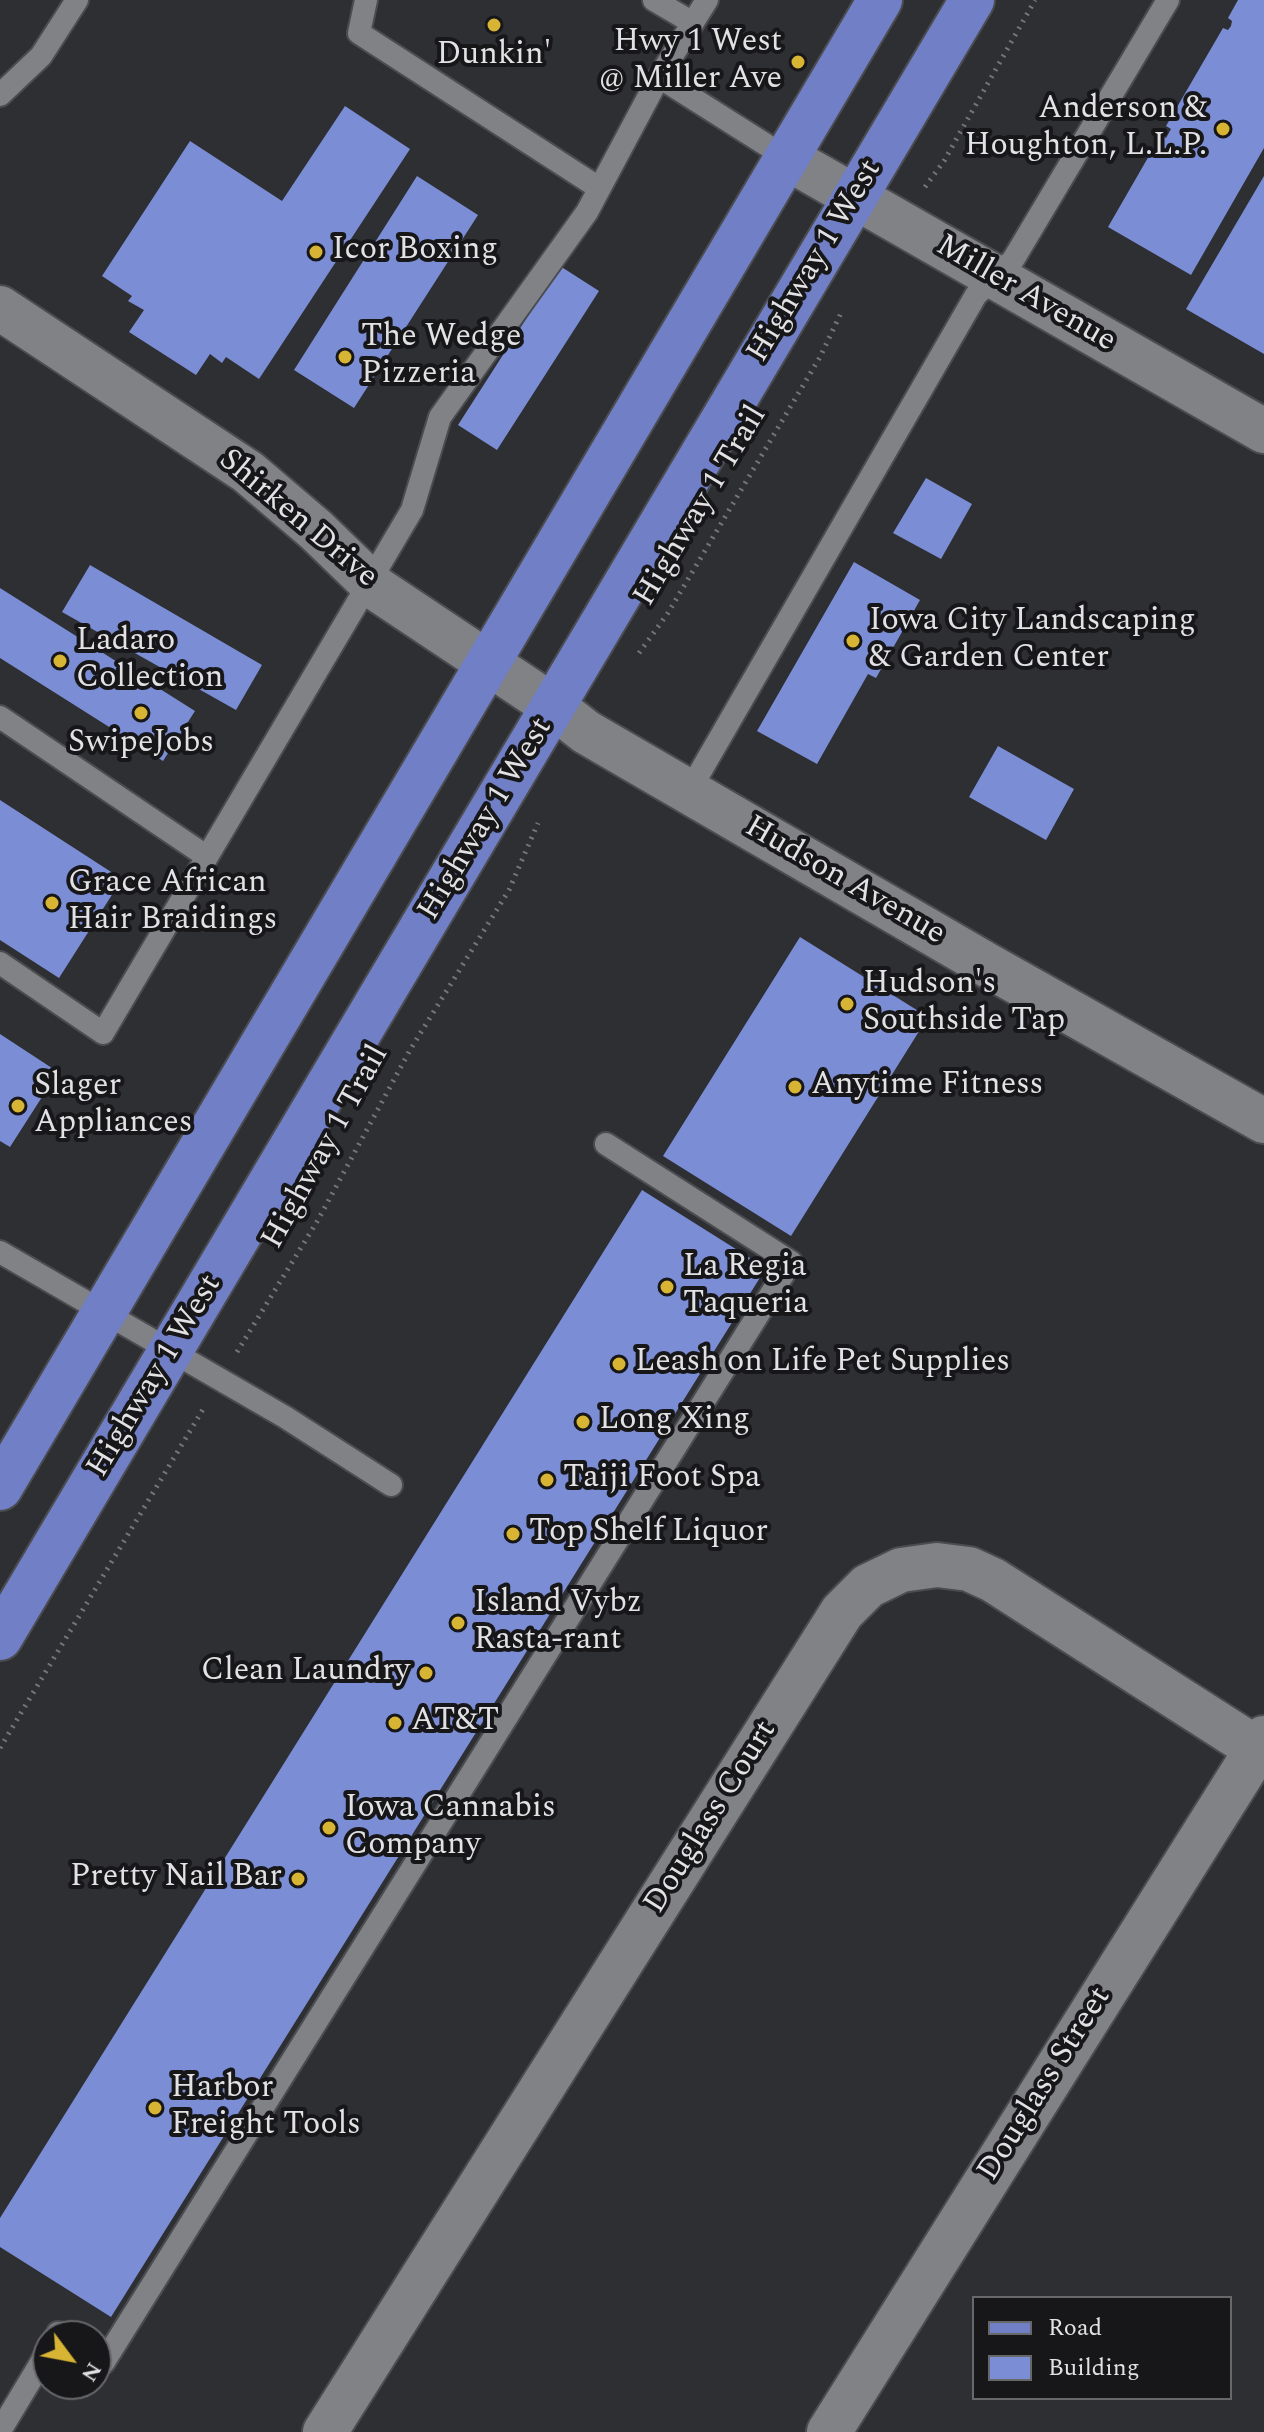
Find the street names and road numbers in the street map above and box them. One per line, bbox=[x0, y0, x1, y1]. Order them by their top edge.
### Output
street label: Highway 1 West bbox=[740, 154, 892, 370]
street label: Miller Avenue bbox=[928, 228, 1122, 362]
street label: Highway 1 Trail bbox=[627, 400, 777, 614]
street label: Shirken Drive bbox=[210, 442, 384, 598]
street label: Highway 1 West bbox=[411, 712, 563, 928]
street label: Hudson Avenue bbox=[737, 809, 951, 955]
street label: Highway 1 Trail bbox=[255, 1039, 399, 1257]
street label: Highway 1 West bbox=[80, 1269, 232, 1485]
street label: Douglass Court bbox=[637, 1715, 787, 1921]
street label: Douglass Street bbox=[971, 1981, 1121, 2189]

